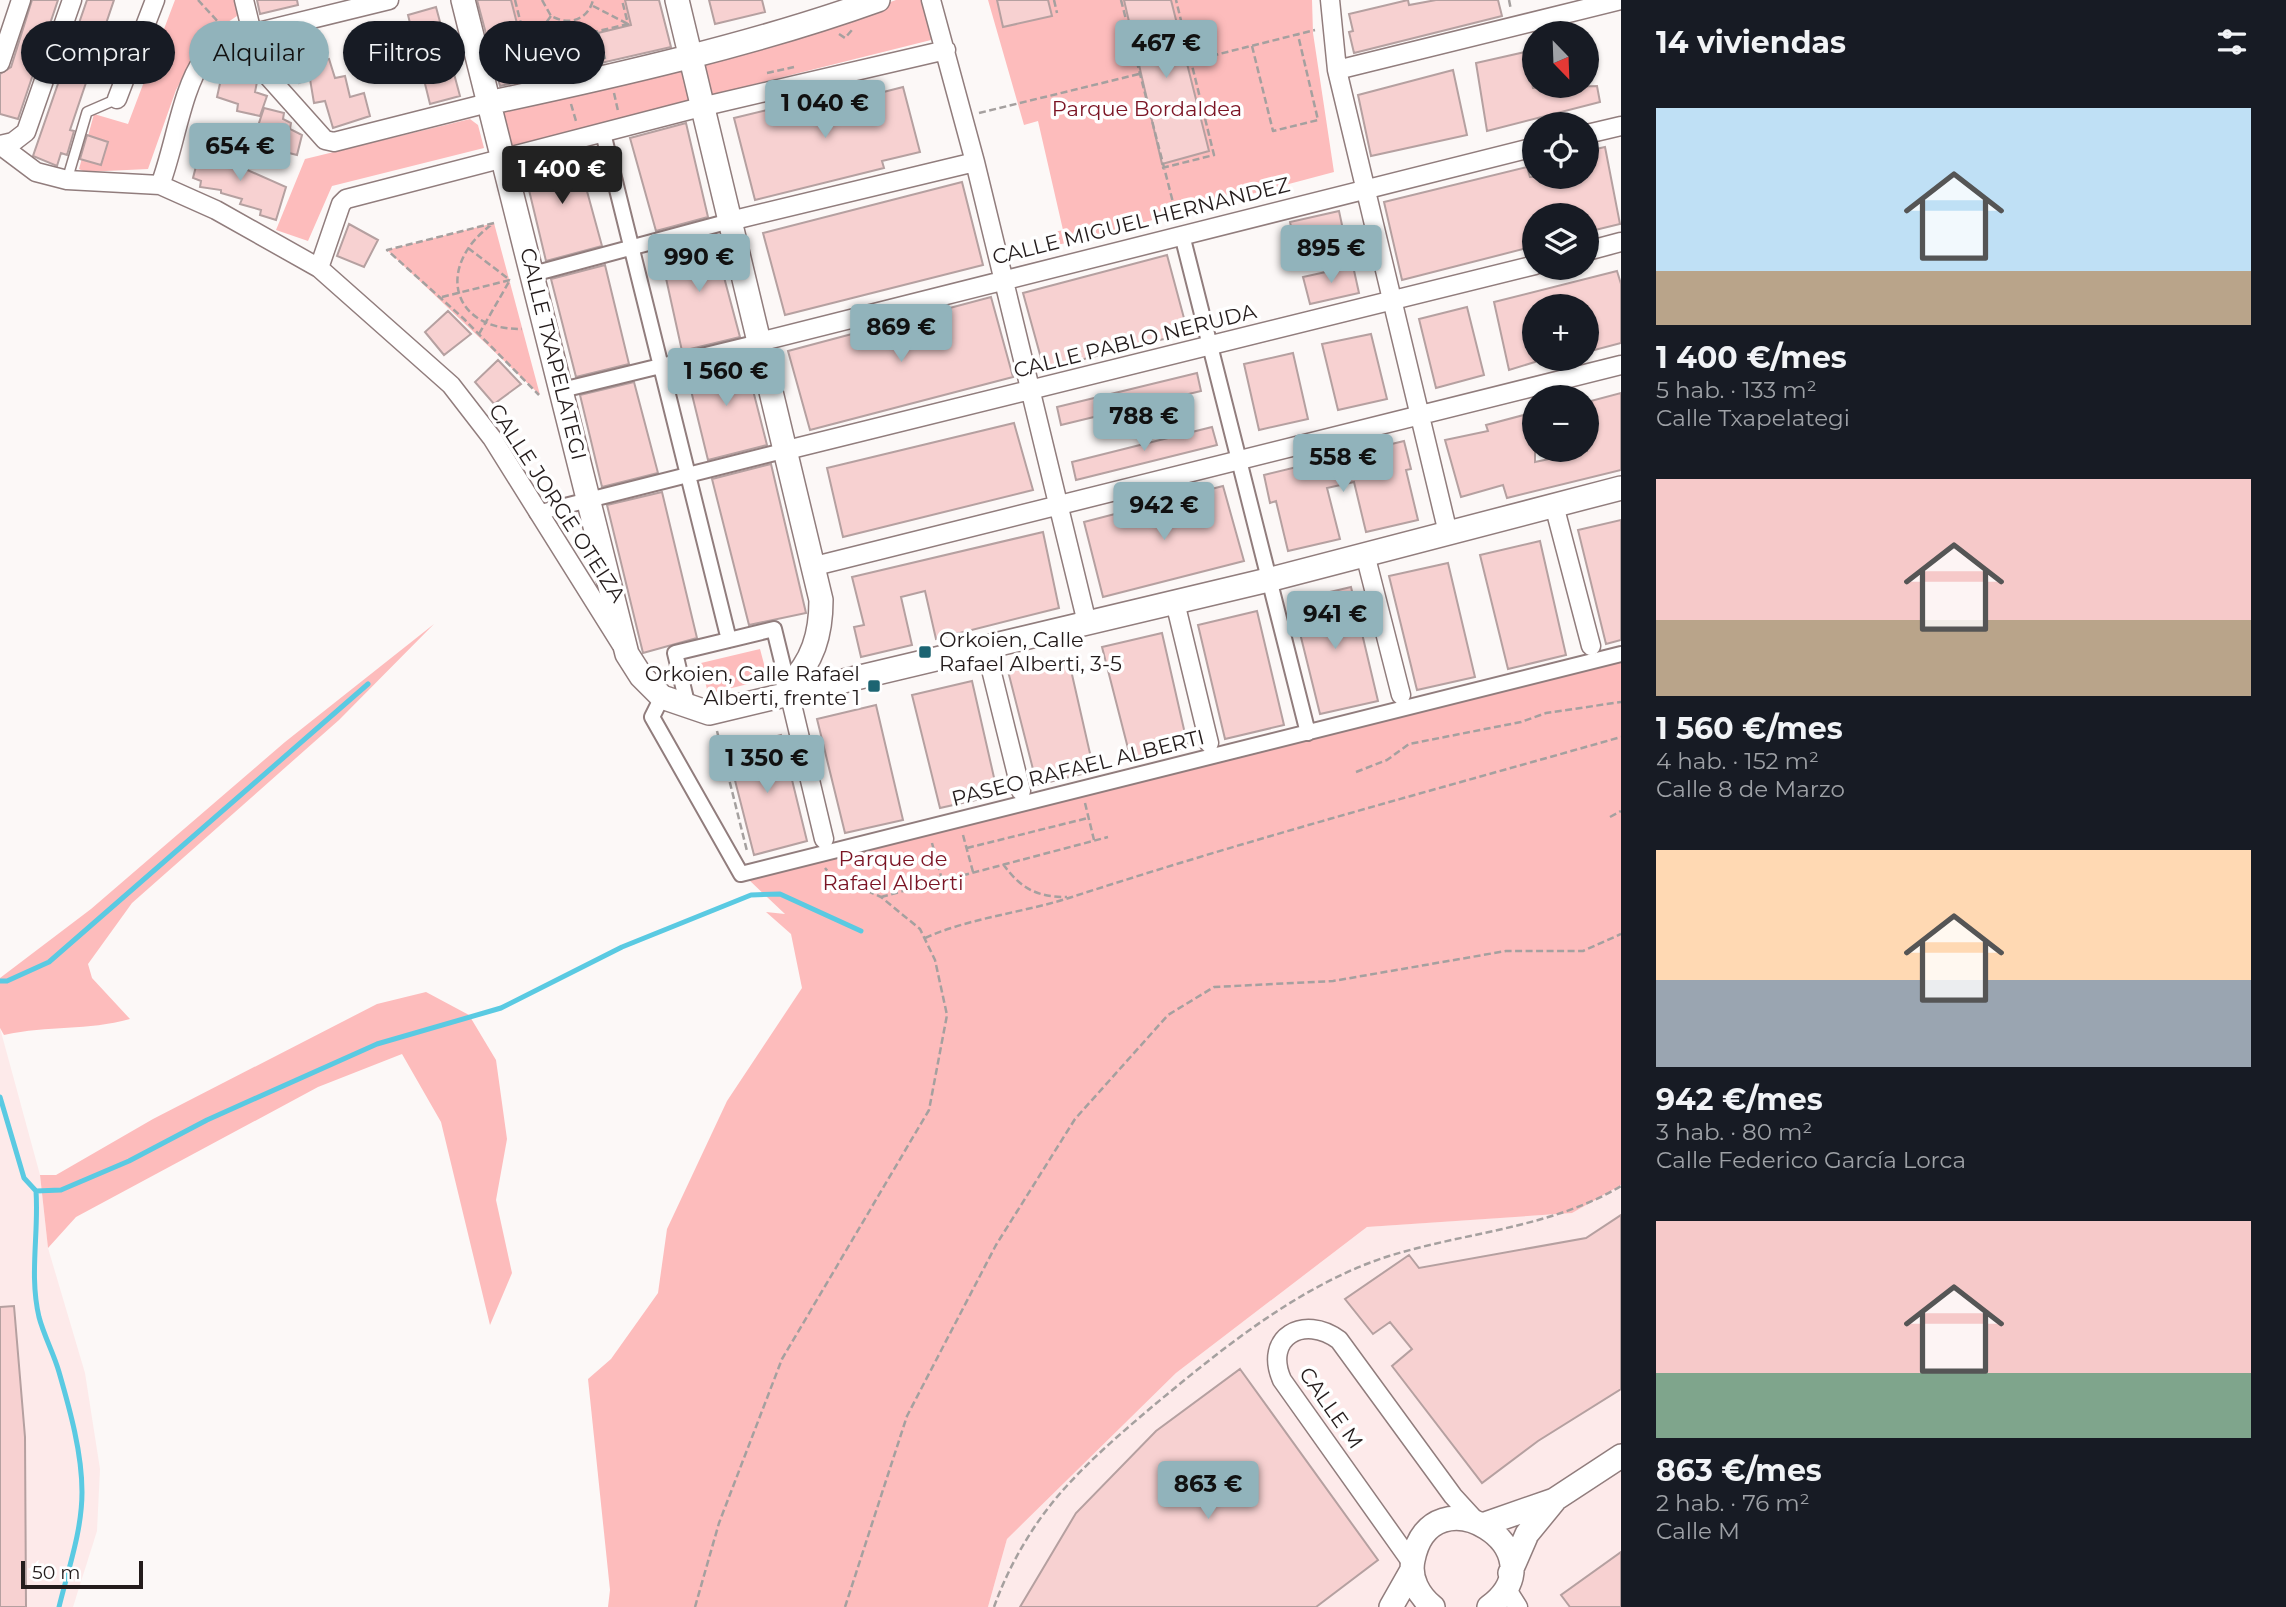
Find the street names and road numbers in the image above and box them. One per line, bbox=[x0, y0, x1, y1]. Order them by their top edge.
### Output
street label: CALLE MIGUEL HERNANDEZ bbox=[990, 171, 1292, 270]
street label: CALLE TXAPELATEGI bbox=[515, 245, 592, 463]
street label: CALLE PABLO NERUDA bbox=[1011, 298, 1260, 383]
street label: CALLE JORGE OTEIZA bbox=[484, 399, 631, 607]
street label: PASEO RAFAEL ALBERTI bbox=[949, 724, 1207, 811]
street label: CALLE M bbox=[1294, 1362, 1369, 1453]

